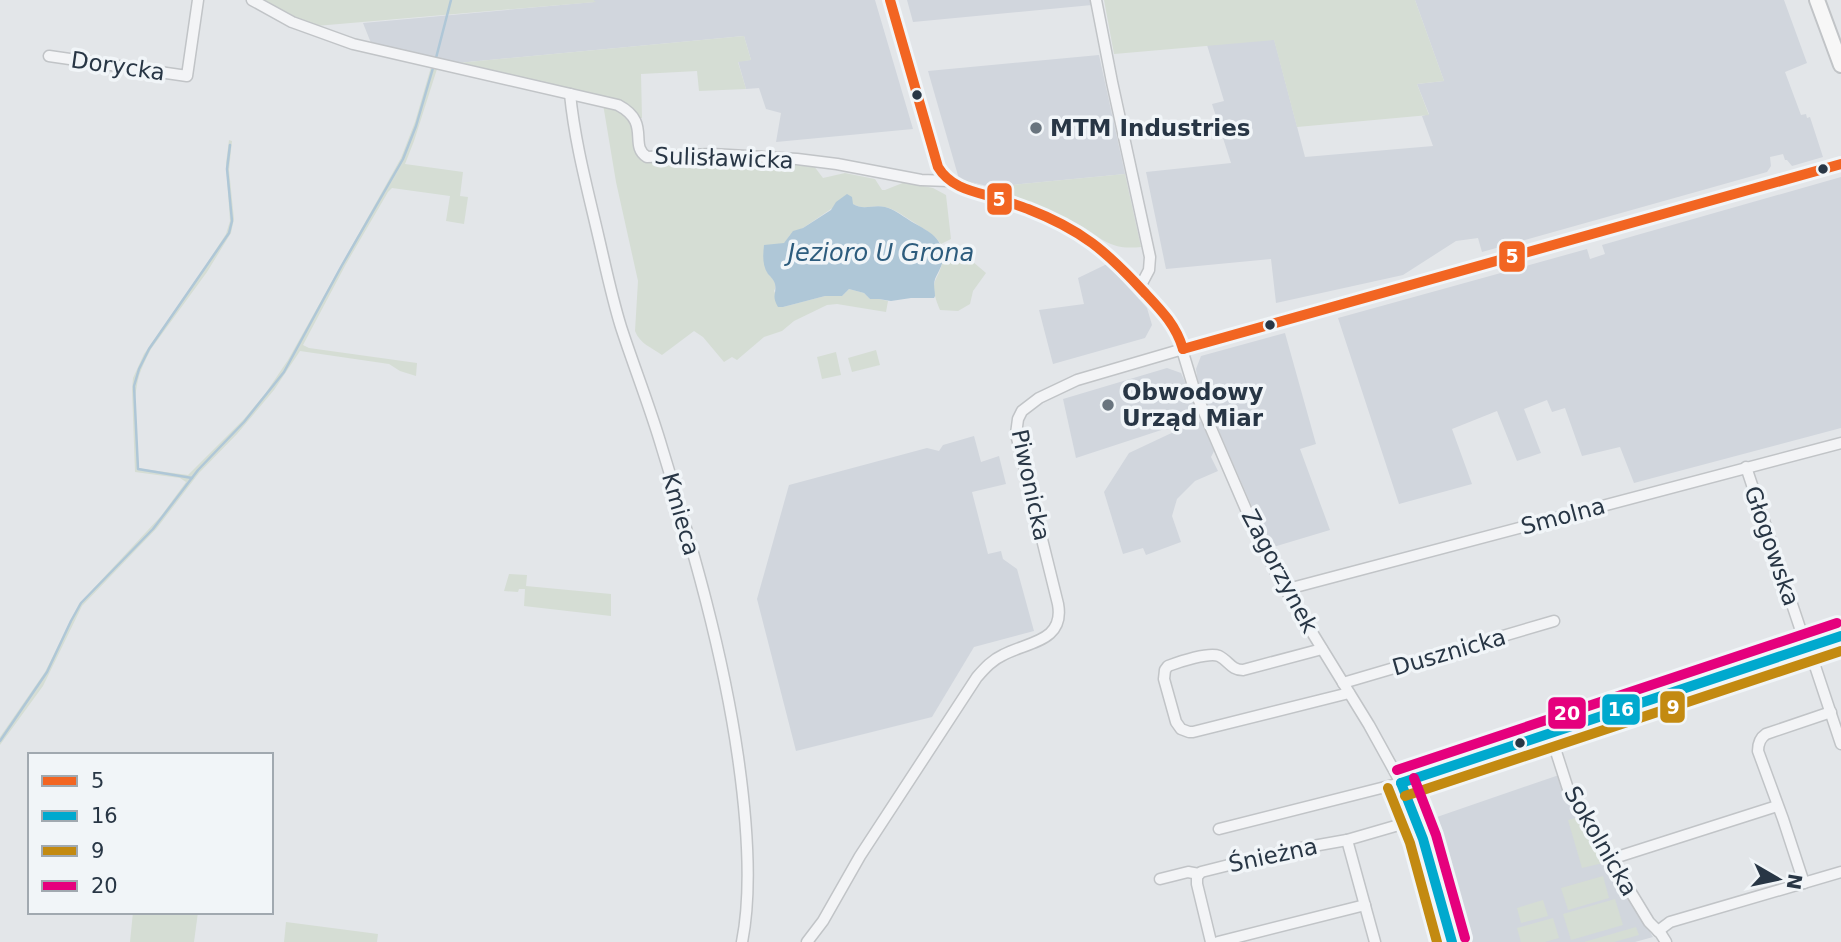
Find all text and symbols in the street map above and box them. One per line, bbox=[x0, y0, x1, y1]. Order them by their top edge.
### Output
street label: Dorycka bbox=[69, 47, 167, 85]
unlabelled marker bbox=[910, 88, 924, 102]
place label: MTM Industries bbox=[1050, 115, 1250, 141]
marker: MTM Industries bbox=[1028, 120, 1044, 136]
street label: Sulisławicka bbox=[654, 143, 794, 173]
unlabelled marker bbox=[1816, 162, 1830, 176]
line badge: 5 bbox=[986, 182, 1013, 216]
text: 5 bbox=[992, 188, 1006, 210]
water label: Jezioro U Grona bbox=[784, 239, 974, 267]
line badge: 5 bbox=[1498, 240, 1526, 273]
text: 5 bbox=[1505, 245, 1519, 267]
unlabelled marker bbox=[1263, 318, 1277, 332]
place label: Obwodowy Urząd Miar bbox=[1122, 379, 1264, 431]
marker: Obwodowy Urząd Miar bbox=[1100, 397, 1116, 413]
street label: Piwonicka bbox=[1007, 427, 1055, 543]
street label: Kmieca bbox=[657, 470, 705, 558]
street label: Głogowska bbox=[1739, 483, 1805, 609]
street label: Smolna bbox=[1518, 492, 1608, 540]
street label: Zagorzynek bbox=[1237, 505, 1324, 638]
street label: Dusznicka bbox=[1389, 623, 1509, 681]
line badge: 9 bbox=[1659, 690, 1686, 724]
line badge: 16 bbox=[1601, 693, 1641, 726]
line badge: 20 bbox=[1547, 696, 1587, 730]
text: 9 bbox=[1666, 696, 1680, 718]
text: 16 bbox=[1608, 698, 1634, 720]
text: 20 bbox=[1554, 702, 1580, 724]
unlabelled marker bbox=[1513, 736, 1527, 750]
legend bbox=[28, 753, 273, 914]
text: 5 bbox=[91, 769, 104, 793]
street label: Sokolnicka bbox=[1559, 782, 1643, 900]
text: 16 bbox=[91, 804, 118, 828]
street label: Śnieżna bbox=[1226, 832, 1320, 877]
text: 9 bbox=[91, 839, 104, 863]
north arrow bbox=[1743, 844, 1813, 914]
text: N bbox=[1783, 872, 1807, 891]
text: 20 bbox=[91, 874, 118, 898]

